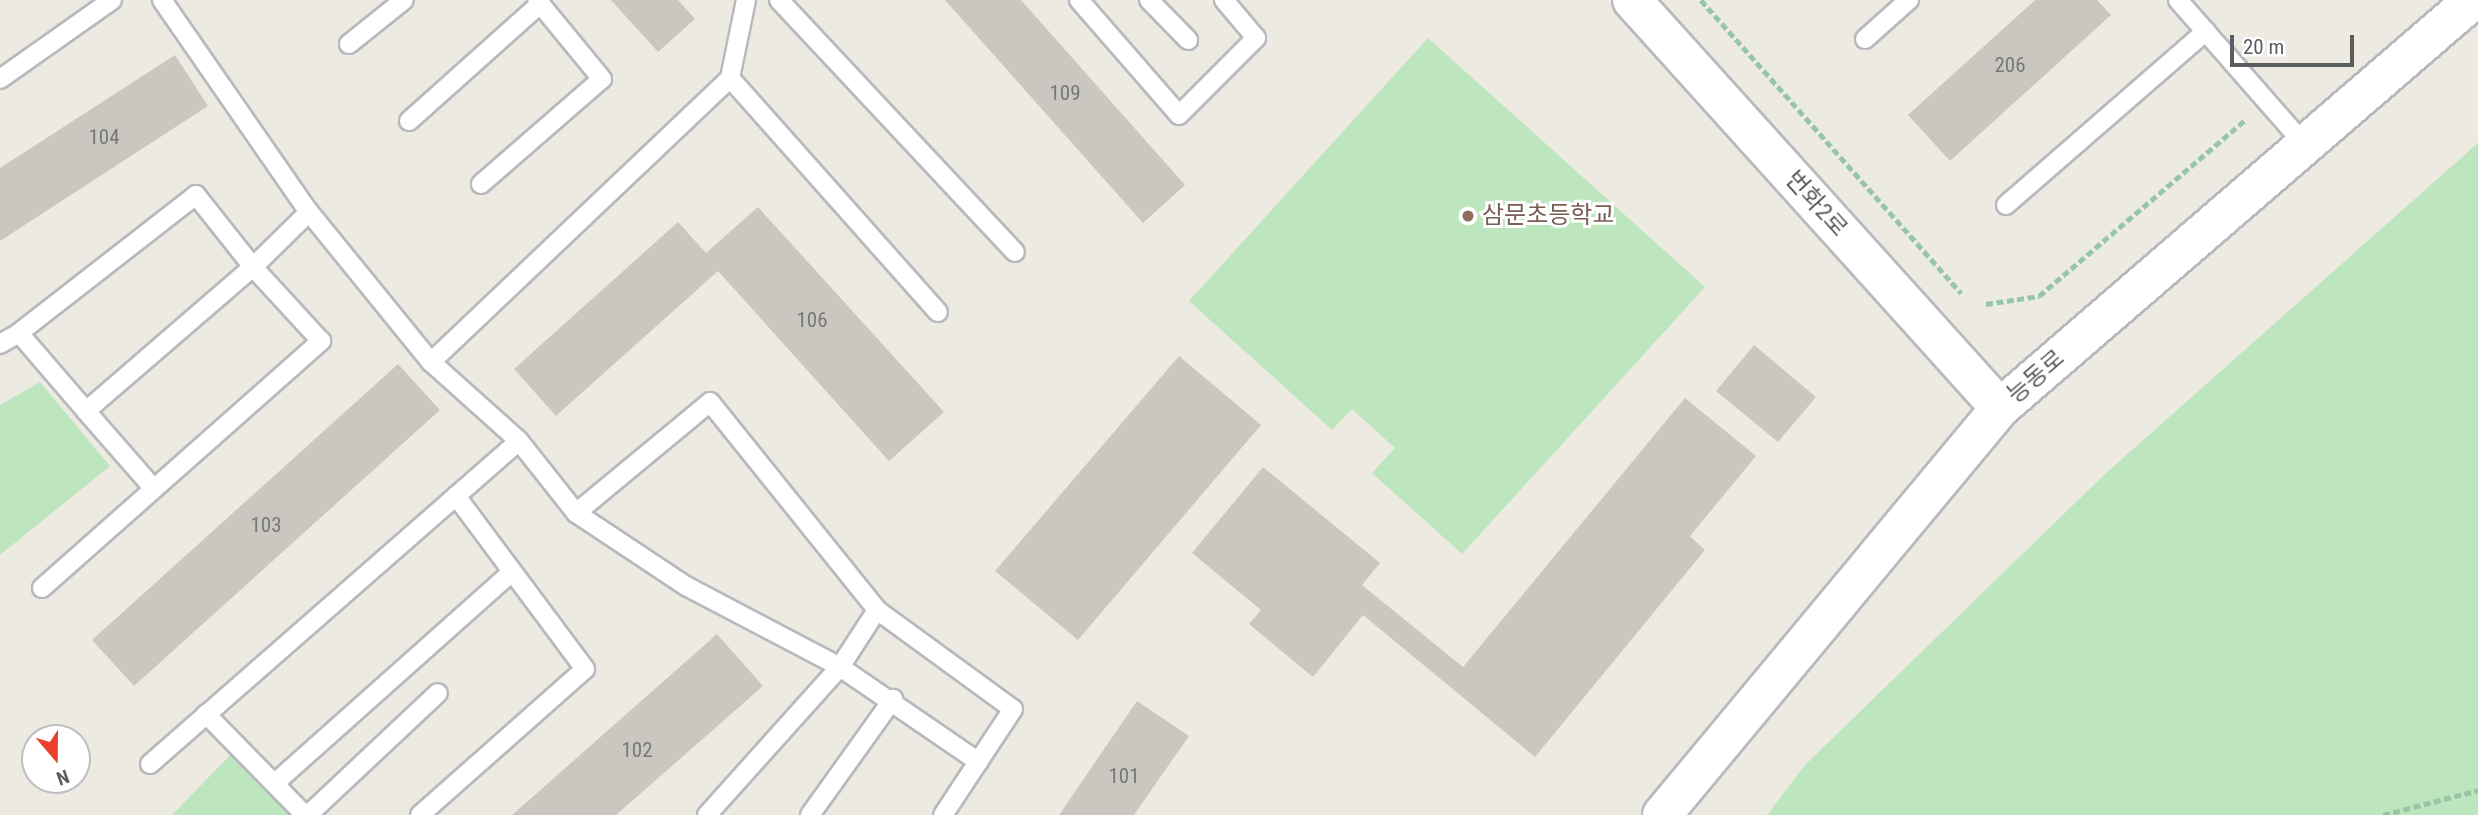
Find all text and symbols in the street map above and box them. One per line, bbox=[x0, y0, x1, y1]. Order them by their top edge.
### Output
scale bar bbox=[2233, 21, 2357, 65]
text: 20 m bbox=[2243, 35, 2284, 59]
house number: 206 bbox=[1994, 52, 2026, 78]
house number: 109 bbox=[1049, 80, 1081, 106]
house number: 104 bbox=[88, 124, 120, 150]
street label: 번화2로 bbox=[1779, 165, 1853, 243]
place label: 삼문초등학교 bbox=[1482, 202, 1614, 230]
marker: 삼문초등학교 bbox=[1460, 208, 1476, 224]
house number: 106 bbox=[796, 307, 828, 333]
street label: 능동로 bbox=[2002, 344, 2070, 410]
house number: 103 bbox=[250, 512, 282, 538]
north arrow bbox=[21, 724, 91, 794]
house number: 102 bbox=[621, 737, 653, 763]
house number: 101 bbox=[1108, 763, 1140, 789]
text: N bbox=[53, 765, 72, 790]

